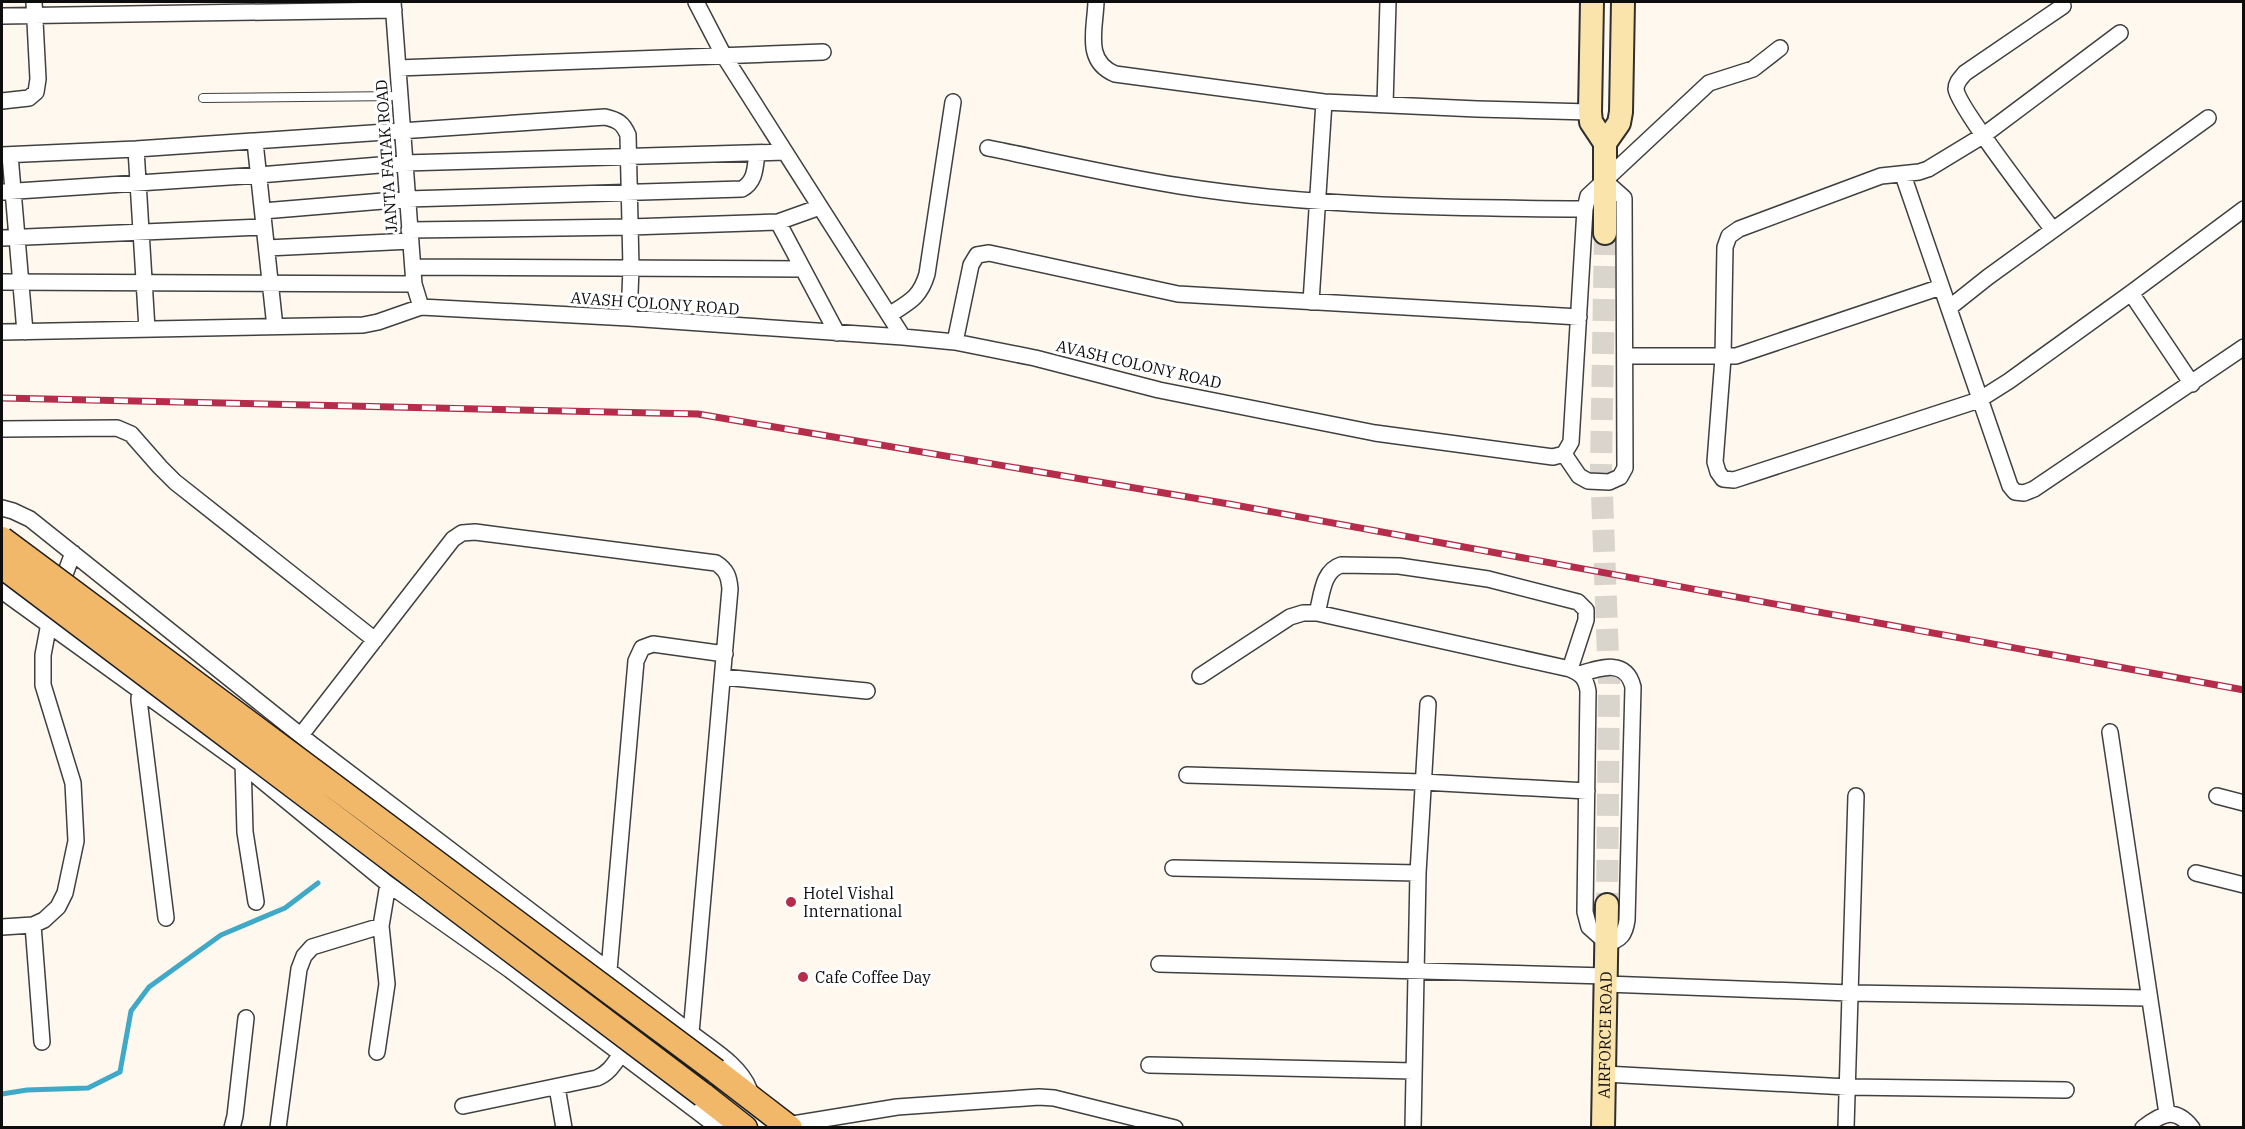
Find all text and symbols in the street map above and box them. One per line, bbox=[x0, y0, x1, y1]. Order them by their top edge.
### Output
street label: JANTA FATAK ROAD bbox=[371, 79, 401, 233]
street label: AVASH COLONY ROAD bbox=[570, 287, 740, 319]
street label: AVASH COLONY ROAD bbox=[1054, 335, 1224, 393]
place label: Hotel Vishal International bbox=[803, 883, 903, 921]
marker: Hotel Vishal International bbox=[784, 895, 798, 909]
place label: Cafe Coffee Day bbox=[815, 967, 931, 987]
marker: Cafe Coffee Day bbox=[796, 970, 810, 984]
street label: AIRFORCE ROAD bbox=[1594, 971, 1616, 1099]

